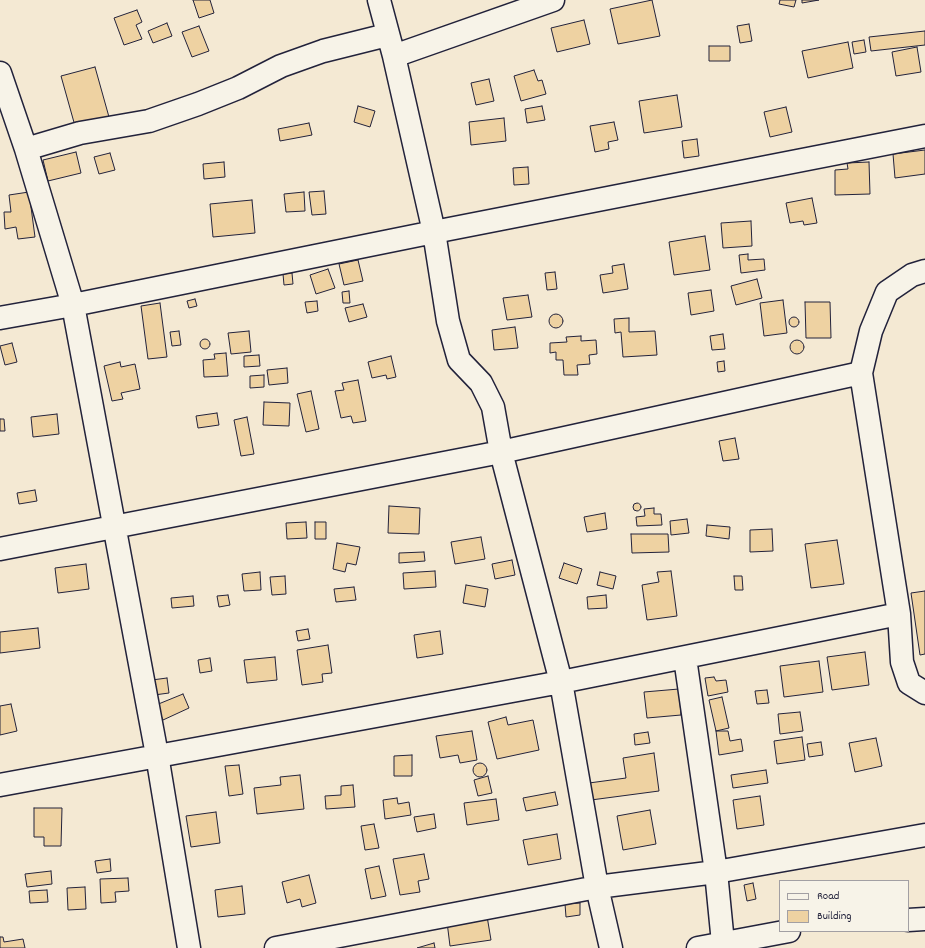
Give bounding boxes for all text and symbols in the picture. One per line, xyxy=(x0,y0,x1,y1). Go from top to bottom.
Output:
legend xyxy=(779,880,909,932)
text: Road xyxy=(817,888,839,905)
text: Building xyxy=(817,908,852,925)

